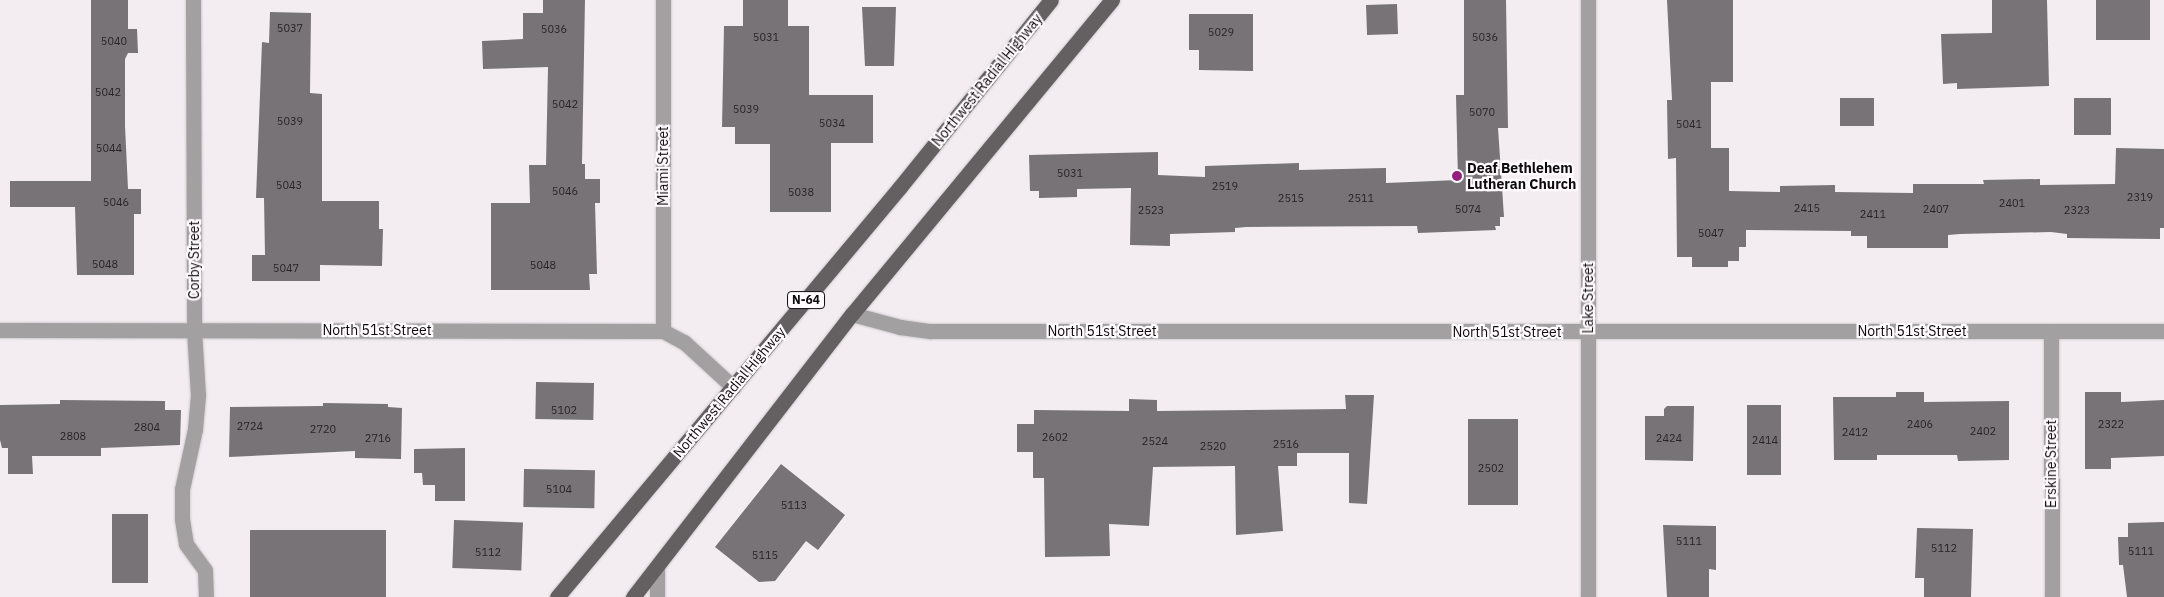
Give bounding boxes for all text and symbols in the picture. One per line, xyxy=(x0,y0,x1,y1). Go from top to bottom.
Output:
street label: Northwest Radial Highway xyxy=(928,11,1046,149)
house number: 5037 xyxy=(277,21,303,35)
house number: 5036 xyxy=(541,22,567,36)
house number: 5029 xyxy=(1208,25,1234,39)
house number: 5031 xyxy=(753,30,779,44)
house number: 5036 xyxy=(1472,30,1498,44)
house number: 5040 xyxy=(101,34,127,48)
house number: 5042 xyxy=(95,85,121,99)
house number: 5042 xyxy=(552,97,578,111)
house number: 5039 xyxy=(733,102,759,116)
house number: 5070 xyxy=(1469,105,1495,119)
house number: 5039 xyxy=(277,114,303,128)
house number: 5034 xyxy=(819,116,845,130)
house number: 5041 xyxy=(1676,117,1702,131)
street label: Miami Street xyxy=(655,126,671,206)
house number: 5044 xyxy=(96,141,122,155)
place label: Deaf Bethlehem Lutheran Church xyxy=(1467,160,1576,192)
house number: 5031 xyxy=(1057,166,1083,180)
marker: Deaf Bethlehem Lutheran Church xyxy=(1451,170,1463,182)
house number: 5043 xyxy=(276,178,302,192)
house number: 2519 xyxy=(1212,179,1238,193)
house number: 5046 xyxy=(552,184,578,198)
house number: 5038 xyxy=(788,185,814,199)
house number: 2319 xyxy=(2127,190,2153,204)
house number: 2515 xyxy=(1278,191,1304,205)
house number: 2511 xyxy=(1348,191,1374,205)
house number: 5046 xyxy=(103,195,129,209)
house number: 2401 xyxy=(1999,196,2025,210)
house number: 2415 xyxy=(1794,201,1820,215)
house number: 5074 xyxy=(1455,202,1481,216)
house number: 2407 xyxy=(1923,202,1949,216)
house number: 2523 xyxy=(1138,203,1164,217)
house number: 2323 xyxy=(2064,203,2090,217)
house number: 2411 xyxy=(1860,207,1886,221)
street label: Corby Street xyxy=(186,221,202,299)
house number: 5047 xyxy=(1698,226,1724,240)
house number: 5048 xyxy=(92,257,118,271)
house number: 5048 xyxy=(530,258,556,272)
house number: 5047 xyxy=(273,261,299,275)
street label: Lake Street xyxy=(1580,262,1596,334)
road number: N-64 xyxy=(786,290,826,310)
street label: North 51st Street xyxy=(322,322,432,338)
street label: Northwest Radial Highway xyxy=(669,323,789,461)
street label: North 51st Street xyxy=(1047,323,1157,339)
street label: North 51st Street xyxy=(1857,323,1967,339)
street label: North 51st Street xyxy=(1452,324,1562,340)
house number: 5102 xyxy=(551,403,577,417)
house number: 2406 xyxy=(1907,417,1933,431)
house number: 2322 xyxy=(2098,417,2124,431)
house number: 2724 xyxy=(237,419,263,433)
house number: 2804 xyxy=(134,420,160,434)
street label: Erskine Street xyxy=(2043,420,2059,508)
house number: 2720 xyxy=(310,422,336,436)
house number: 2402 xyxy=(1970,424,1996,438)
house number: 2412 xyxy=(1842,425,1868,439)
house number: 2808 xyxy=(60,429,86,443)
house number: 2602 xyxy=(1042,430,1068,444)
house number: 2716 xyxy=(365,431,391,445)
house number: 2424 xyxy=(1656,431,1682,445)
house number: 2414 xyxy=(1752,433,1778,447)
house number: 2524 xyxy=(1142,434,1168,448)
house number: 2516 xyxy=(1273,437,1299,451)
house number: 2520 xyxy=(1200,439,1226,453)
house number: 2502 xyxy=(1478,461,1504,475)
house number: 5104 xyxy=(546,482,572,496)
house number: 5113 xyxy=(781,498,807,512)
house number: 5111 xyxy=(1676,534,1702,548)
house number: 5112 xyxy=(1931,541,1957,555)
house number: 5111 xyxy=(2128,544,2154,558)
house number: 5112 xyxy=(475,545,501,559)
house number: 5115 xyxy=(752,548,778,562)

